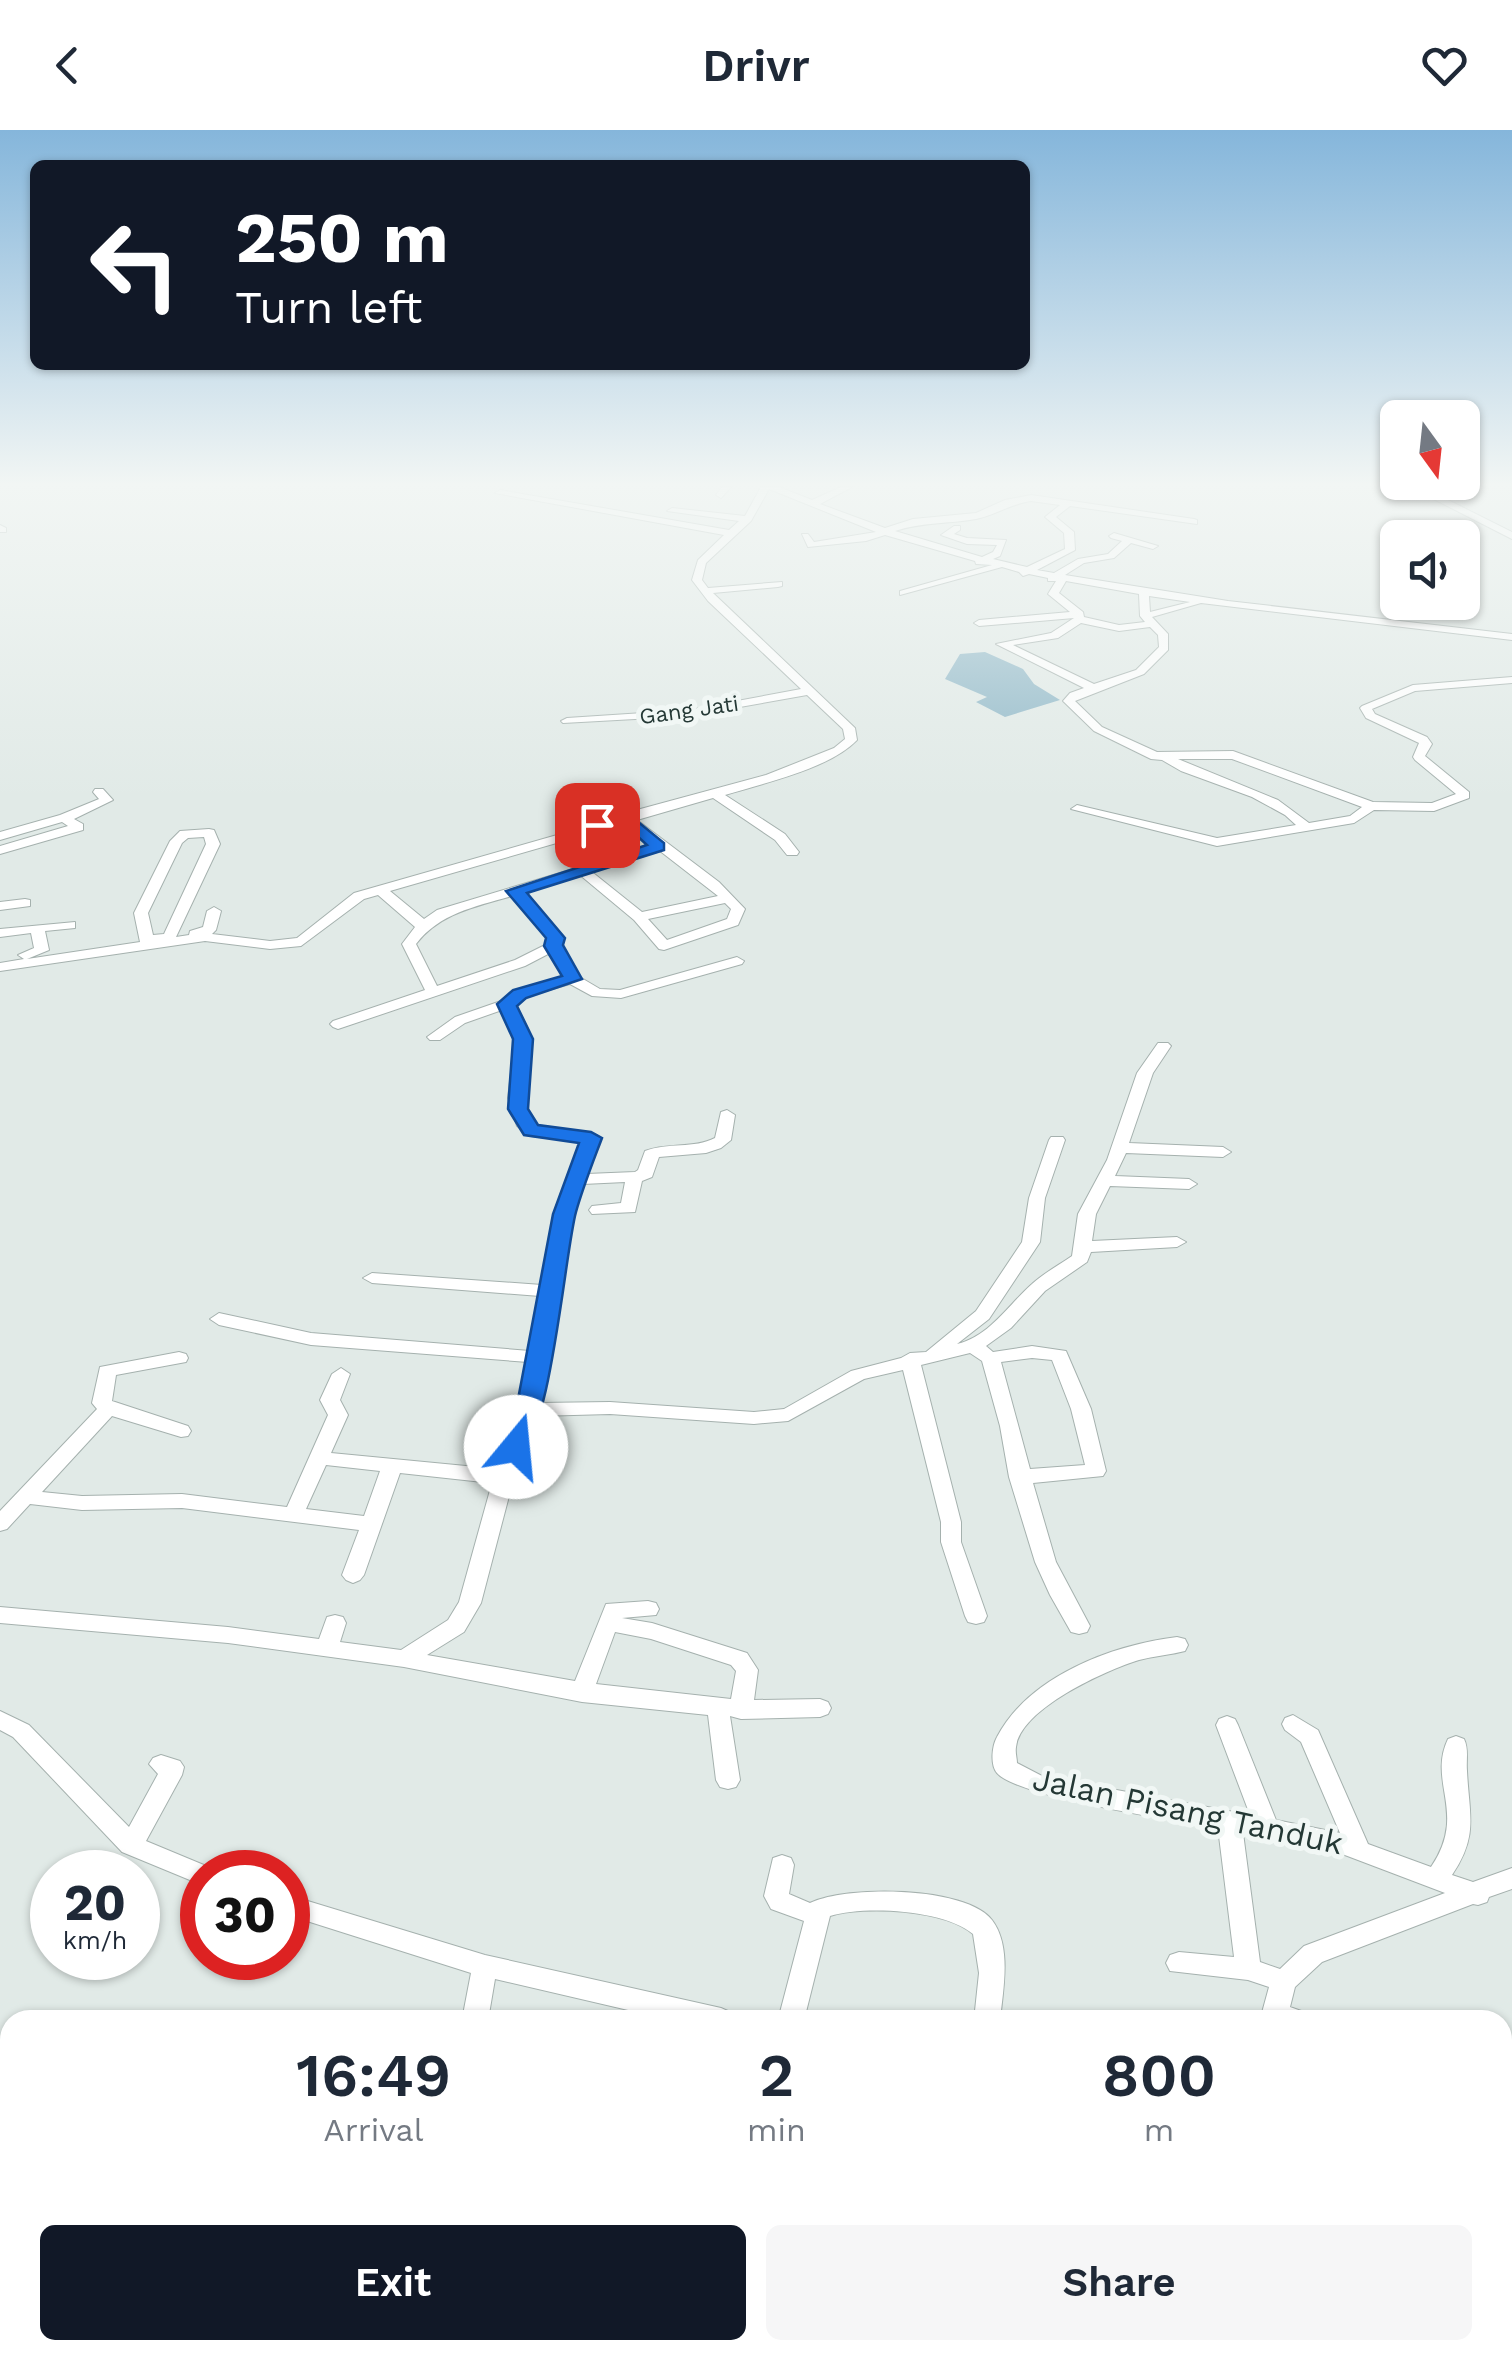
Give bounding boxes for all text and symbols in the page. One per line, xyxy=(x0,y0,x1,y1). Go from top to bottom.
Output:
icon: back xyxy=(40,38,95,93)
icon: heart xyxy=(1417,38,1472,93)
text: Drivr xyxy=(702,39,810,92)
text: 250 m xyxy=(235,197,449,279)
icon: left xyxy=(70,200,200,330)
text: Turn left xyxy=(235,281,422,334)
north arrow xyxy=(1380,400,1480,500)
map controls xyxy=(1380,400,1480,620)
button: sound xyxy=(1380,520,1480,620)
street label: Gang Jati xyxy=(638,691,740,729)
pin xyxy=(555,783,640,868)
icon: arrive xyxy=(570,798,625,853)
position arrow xyxy=(464,1395,568,1499)
street label: Jalan Pisang Tanduk xyxy=(1029,1760,1347,1862)
speed limit sign: 30 xyxy=(180,1850,310,1980)
text: 20 xyxy=(64,1873,126,1932)
text: km/h xyxy=(63,1926,127,1955)
text: 16:49 xyxy=(296,2040,451,2111)
text: 2 xyxy=(759,2040,794,2111)
text: 800 xyxy=(1102,2040,1216,2111)
text: Arrival xyxy=(324,2111,423,2149)
text: min xyxy=(747,2111,806,2149)
text: m xyxy=(1144,2111,1174,2149)
button: Exit xyxy=(40,2225,746,2340)
button: Share xyxy=(766,2225,1472,2340)

